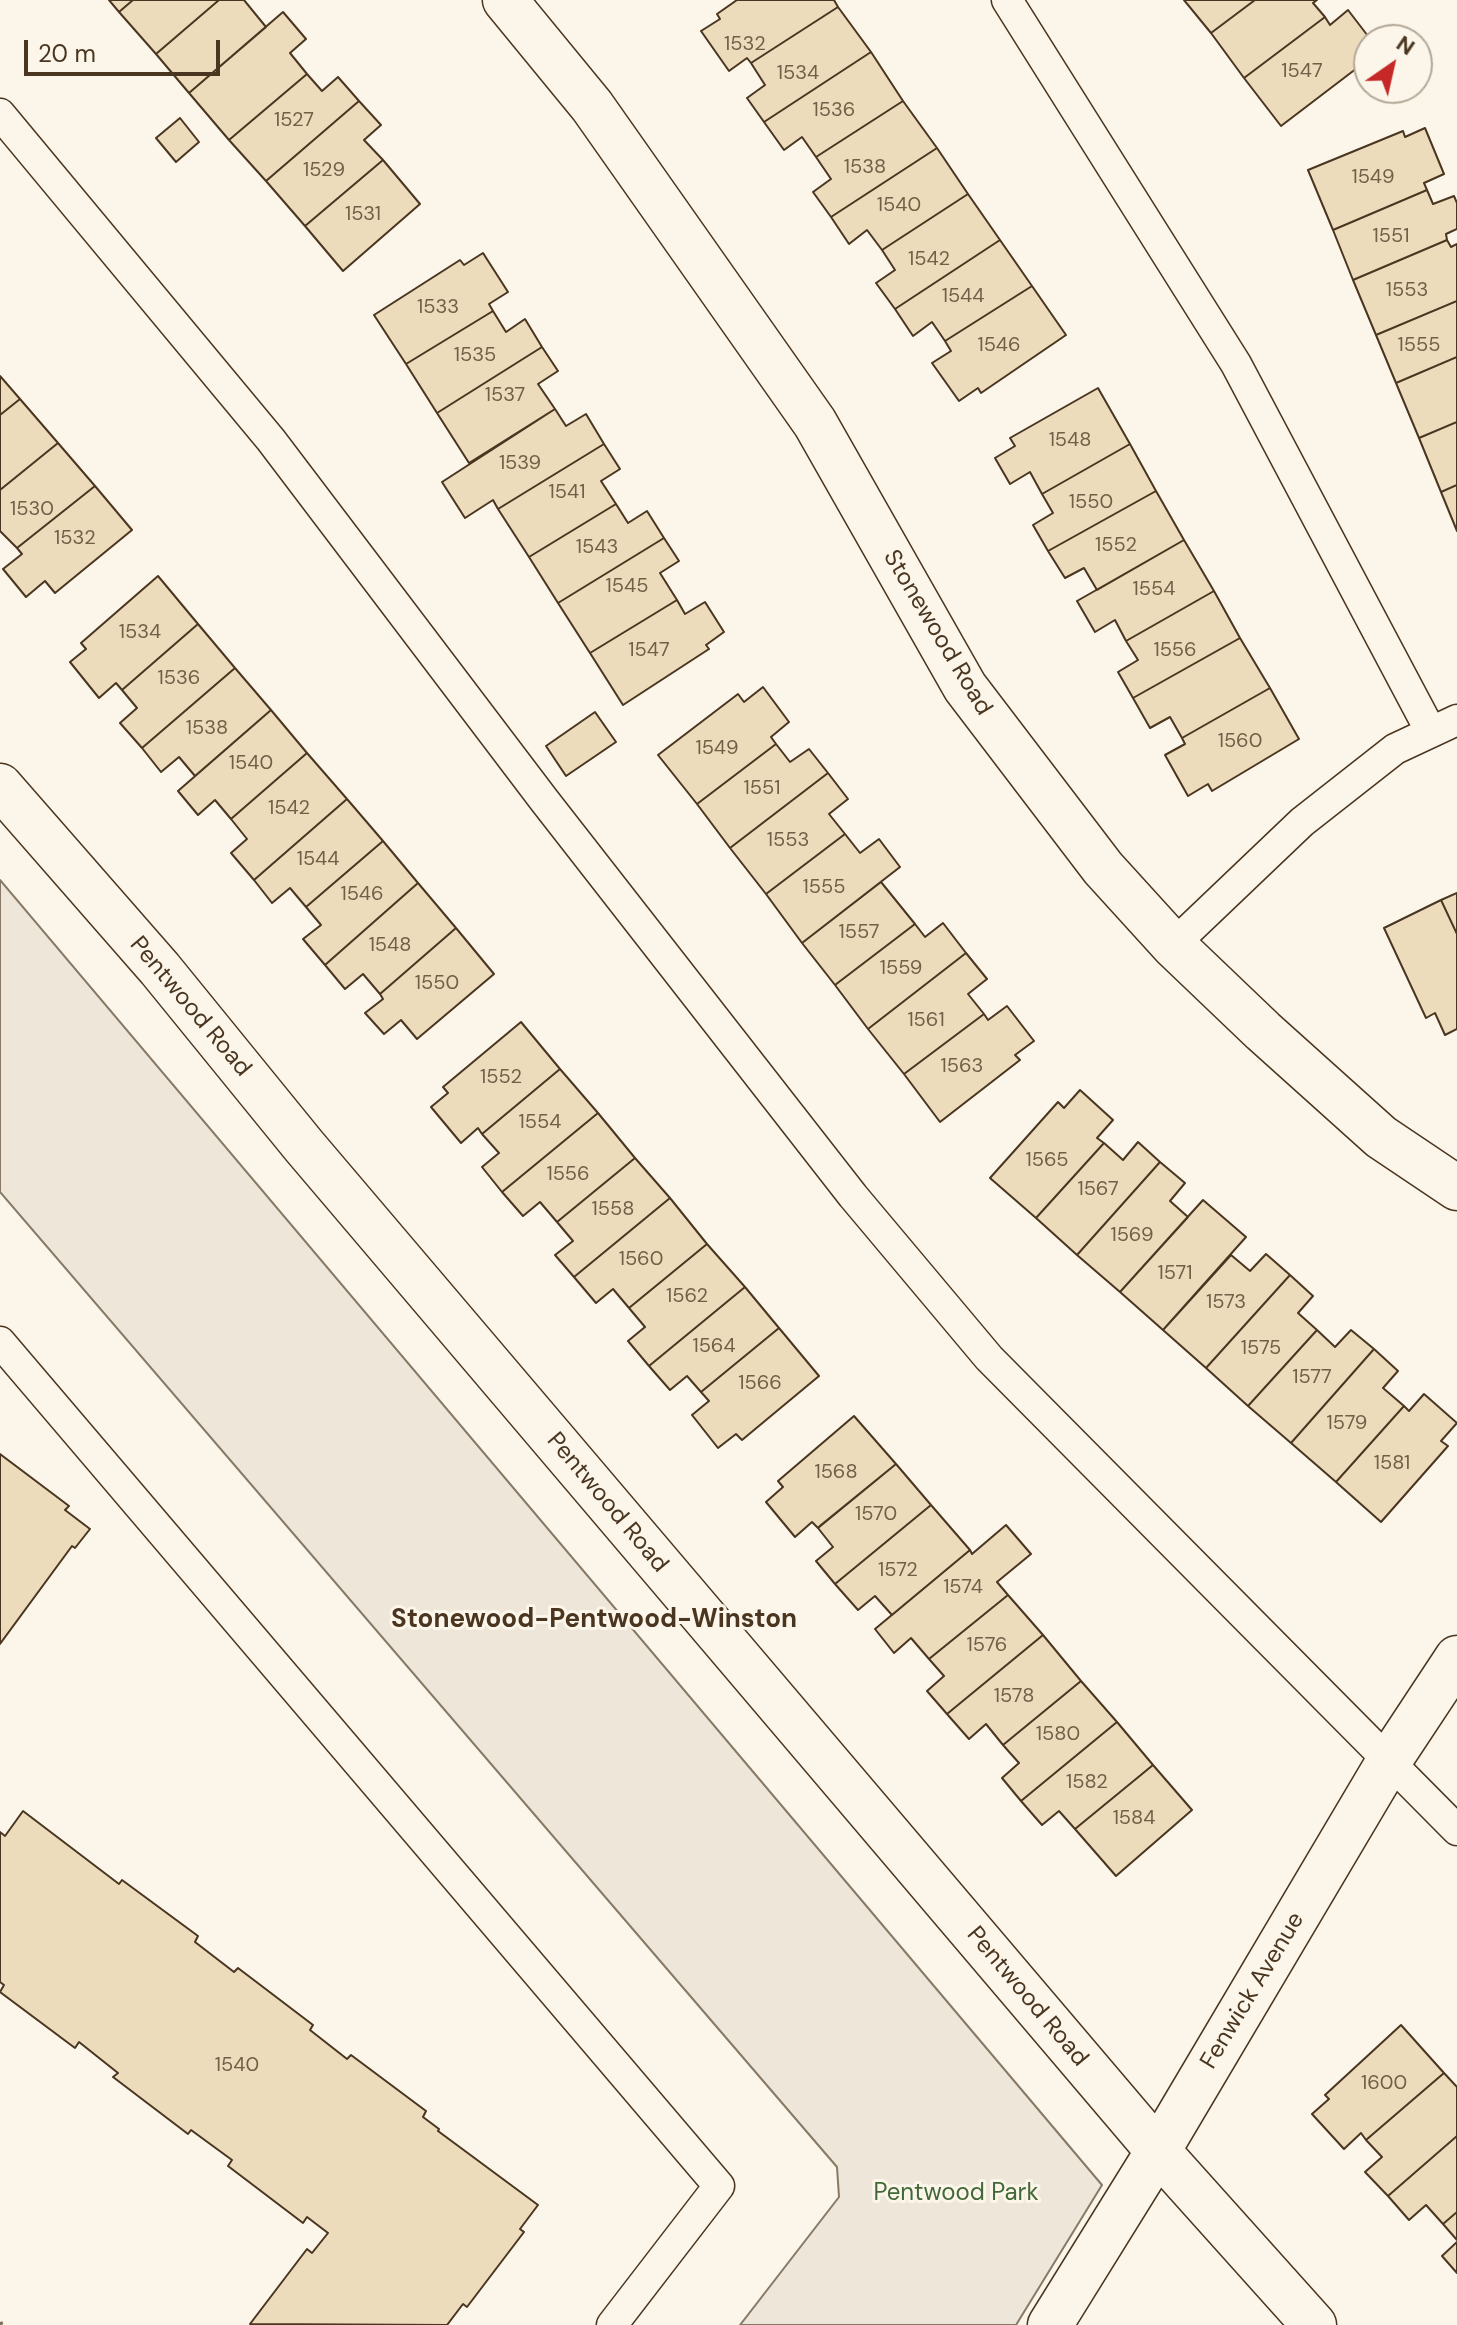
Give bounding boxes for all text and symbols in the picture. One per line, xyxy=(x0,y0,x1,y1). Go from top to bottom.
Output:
scale bar xyxy=(28,24,224,74)
north arrow xyxy=(1353,24,1433,104)
text: N xyxy=(1391,29,1420,62)
house number: 1532 xyxy=(724,33,766,57)
text: 20 m xyxy=(38,38,96,69)
house number: 1547 xyxy=(1281,60,1323,84)
house number: 1534 xyxy=(777,62,819,86)
house number: 1536 xyxy=(813,99,855,123)
house number: 1527 xyxy=(274,109,314,133)
house number: 1538 xyxy=(844,156,886,180)
house number: 1529 xyxy=(303,159,345,183)
house number: 1549 xyxy=(1351,166,1395,190)
house number: 1540 xyxy=(877,194,921,218)
house number: 1531 xyxy=(345,203,381,227)
house number: 1551 xyxy=(1373,225,1409,249)
house number: 1542 xyxy=(908,248,950,272)
house number: 1553 xyxy=(1386,279,1428,303)
house number: 1544 xyxy=(942,285,984,309)
house number: 1533 xyxy=(417,296,459,320)
house number: 1546 xyxy=(977,334,1021,358)
house number: 1555 xyxy=(1398,334,1440,358)
house number: 1535 xyxy=(454,344,496,368)
house number: 1537 xyxy=(485,384,525,408)
house number: 1548 xyxy=(1049,429,1091,453)
house number: 1539 xyxy=(499,452,541,476)
house number: 1541 xyxy=(549,481,585,505)
house number: 1550 xyxy=(1069,491,1113,515)
house number: 1530 xyxy=(10,498,54,522)
house number: 1532 xyxy=(54,527,96,551)
house number: 1552 xyxy=(1095,534,1137,558)
house number: 1543 xyxy=(576,536,618,560)
street label: Stonewood Road xyxy=(876,545,998,721)
house number: 1545 xyxy=(606,575,648,599)
house number: 1554 xyxy=(1133,578,1175,602)
house number: 1534 xyxy=(119,621,161,645)
house number: 1547 xyxy=(628,639,670,663)
house number: 1556 xyxy=(1153,639,1197,663)
house number: 1536 xyxy=(158,667,200,691)
house number: 1538 xyxy=(186,717,228,741)
house number: 1560 xyxy=(1218,730,1262,754)
house number: 1549 xyxy=(695,737,739,761)
house number: 1540 xyxy=(229,752,273,776)
house number: 1551 xyxy=(744,777,780,801)
house number: 1542 xyxy=(268,797,310,821)
house number: 1553 xyxy=(767,829,809,853)
house number: 1544 xyxy=(297,848,339,872)
house number: 1555 xyxy=(803,876,845,900)
house number: 1546 xyxy=(340,883,384,907)
house number: 1557 xyxy=(839,921,879,945)
street label: Pentwood Road xyxy=(123,931,257,1083)
house number: 1548 xyxy=(369,934,411,958)
house number: 1559 xyxy=(880,957,922,981)
house number: 1550 xyxy=(415,972,459,996)
house number: 1561 xyxy=(907,1009,945,1033)
house number: 1563 xyxy=(941,1055,983,1079)
house number: 1552 xyxy=(480,1066,522,1090)
house number: 1554 xyxy=(519,1111,561,1135)
house number: 1565 xyxy=(1026,1149,1068,1173)
house number: 1556 xyxy=(546,1163,590,1187)
house number: 1567 xyxy=(1077,1178,1119,1202)
house number: 1558 xyxy=(592,1198,634,1222)
house number: 1569 xyxy=(1110,1224,1154,1248)
house number: 1560 xyxy=(619,1248,663,1272)
house number: 1571 xyxy=(1157,1262,1193,1286)
house number: 1562 xyxy=(666,1285,708,1309)
house number: 1573 xyxy=(1206,1291,1246,1315)
house number: 1564 xyxy=(692,1335,736,1359)
house number: 1575 xyxy=(1241,1337,1281,1361)
house number: 1577 xyxy=(1292,1366,1332,1390)
house number: 1566 xyxy=(738,1372,782,1396)
house number: 1579 xyxy=(1327,1412,1367,1436)
street label: Pentwood Road xyxy=(540,1427,674,1579)
house number: 1581 xyxy=(1374,1452,1410,1476)
house number: 1568 xyxy=(814,1461,858,1485)
house number: 1570 xyxy=(855,1503,897,1527)
house number: 1572 xyxy=(878,1559,918,1583)
house number: 1574 xyxy=(943,1576,983,1600)
district label: Stonewood-Pentwood-Winston xyxy=(391,1604,797,1636)
house number: 1576 xyxy=(967,1634,1007,1658)
house number: 1578 xyxy=(994,1685,1034,1709)
house number: 1580 xyxy=(1036,1723,1080,1747)
house number: 1582 xyxy=(1066,1771,1108,1795)
house number: 1584 xyxy=(1113,1807,1155,1831)
street label: Fenwick Avenue xyxy=(1195,1907,1311,2075)
street label: Pentwood Road xyxy=(960,1921,1094,2073)
house number: 1540 xyxy=(215,2054,259,2078)
house number: 1600 xyxy=(1361,2072,1407,2096)
park label: Pentwood Park xyxy=(873,2180,1039,2208)

